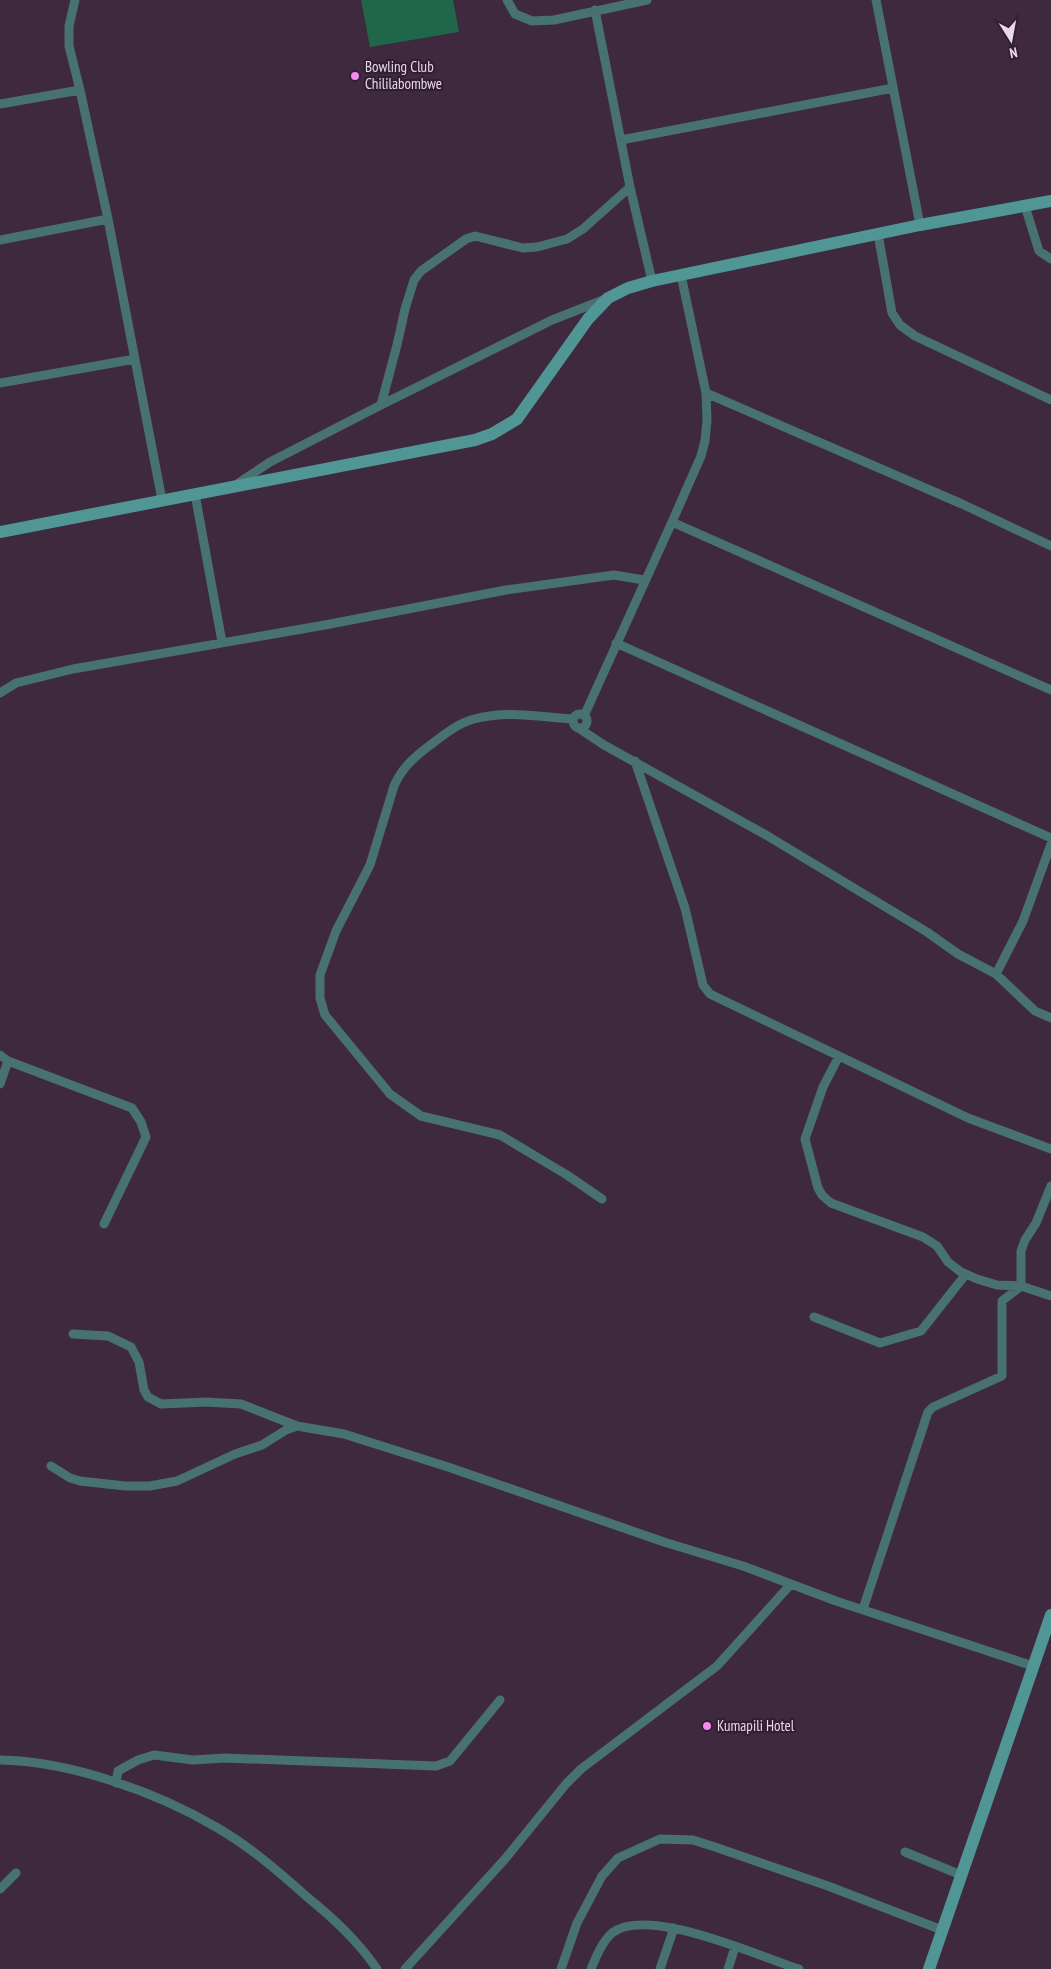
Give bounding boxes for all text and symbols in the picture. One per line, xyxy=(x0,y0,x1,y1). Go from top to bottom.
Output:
north arrow xyxy=(986,15,1036,65)
text: N xyxy=(1008,43,1019,62)
place label: Bowling Club Chililabombwe xyxy=(365,57,442,93)
marker: Bowling Club Chililabombwe xyxy=(349,70,361,82)
place label: Kumapili Hotel xyxy=(717,1716,795,1735)
marker: Kumapili Hotel xyxy=(701,1720,713,1732)

